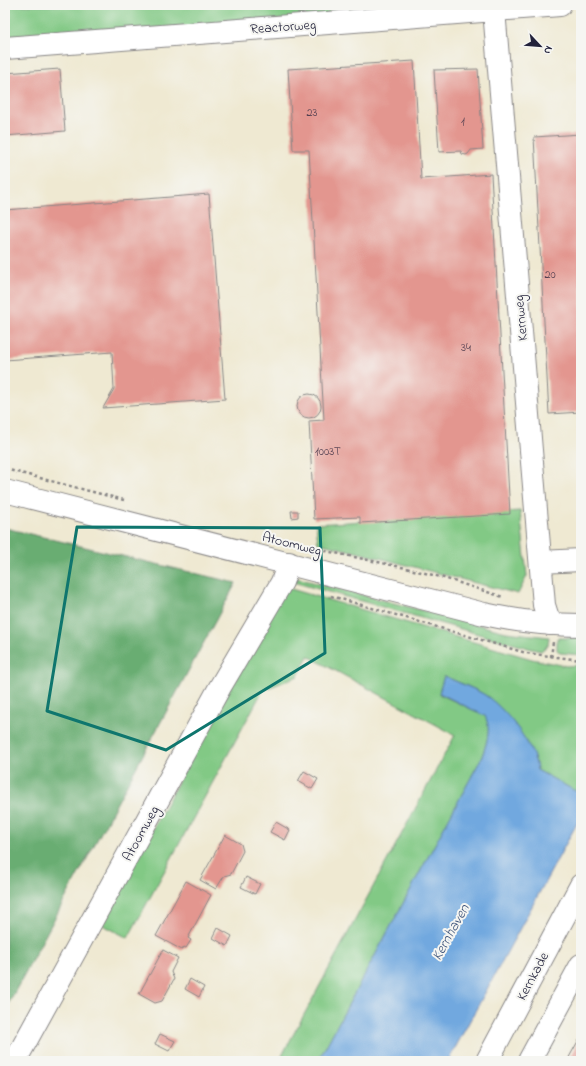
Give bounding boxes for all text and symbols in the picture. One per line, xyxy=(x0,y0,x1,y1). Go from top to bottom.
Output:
street label: Reactorweg xyxy=(250,15,317,41)
north arrow xyxy=(520,26,560,66)
text: N xyxy=(539,43,557,57)
house number: 23 xyxy=(307,104,318,122)
house number: 1 xyxy=(461,113,465,131)
house number: 20 xyxy=(544,266,556,284)
street label: Kernweg xyxy=(509,294,535,342)
house number: 34 xyxy=(461,339,471,357)
house number: 1003T xyxy=(315,443,341,461)
street label: Atoomweg xyxy=(259,527,324,563)
street label: Atoomweg xyxy=(117,802,166,866)
water label: Kernhaven xyxy=(426,900,476,965)
street label: Kernkade xyxy=(512,948,555,1005)

